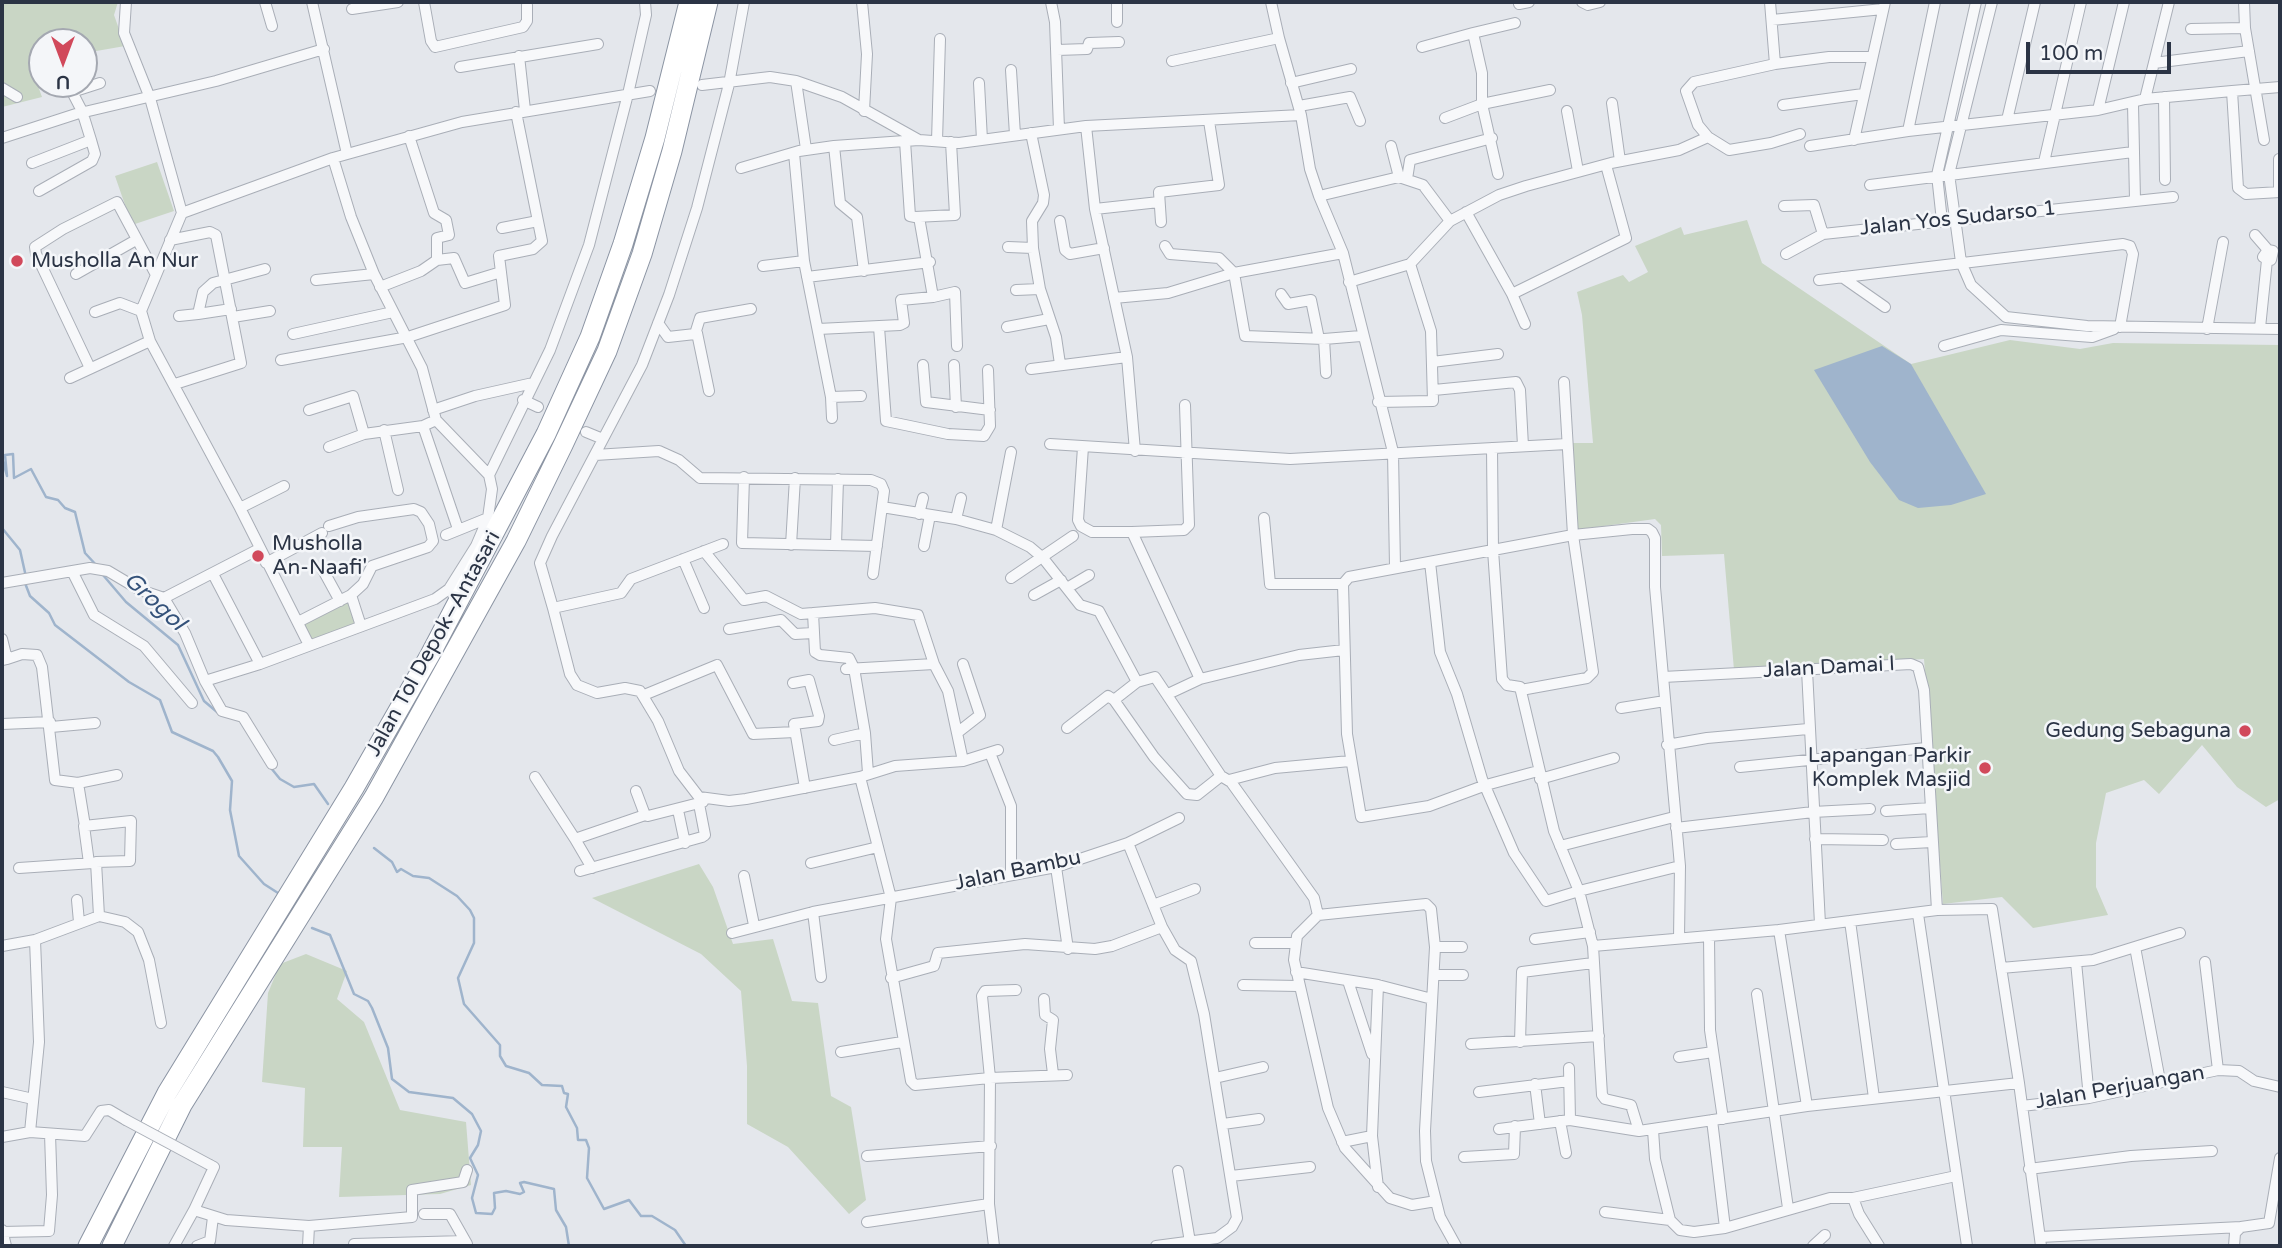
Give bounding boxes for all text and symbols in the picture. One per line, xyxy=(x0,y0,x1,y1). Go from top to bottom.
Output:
north arrow xyxy=(28,28,98,98)
scale bar xyxy=(2030,28,2175,72)
text: 100 m xyxy=(2039,41,2103,66)
text: U xyxy=(56,71,70,93)
street label: Jalan Yos Sudarso 1 xyxy=(1859,196,2057,242)
place label: Musholla An Nur xyxy=(31,248,198,274)
marker: Musholla An Nur xyxy=(9,253,25,269)
street label: Jalan Tol Depok–Antasari xyxy=(362,527,506,761)
place label: Musholla An-Naafi' xyxy=(272,531,367,581)
marker: Musholla An-Naafi' xyxy=(250,548,266,564)
water label: Grogol xyxy=(117,567,191,637)
street label: Jalan Damai I xyxy=(1762,652,1896,684)
place label: Gedung Sebaguna xyxy=(2045,718,2231,744)
marker: Gedung Sebaguna xyxy=(2237,723,2253,739)
place label: Lapangan Parkir Komplek Masjid xyxy=(1808,743,1971,793)
marker: Lapangan Parkir Komplek Masjid xyxy=(1977,760,1993,776)
street label: Jalan Bambu xyxy=(953,845,1083,897)
street label: Jalan Perjuangan xyxy=(2034,1061,2206,1115)

